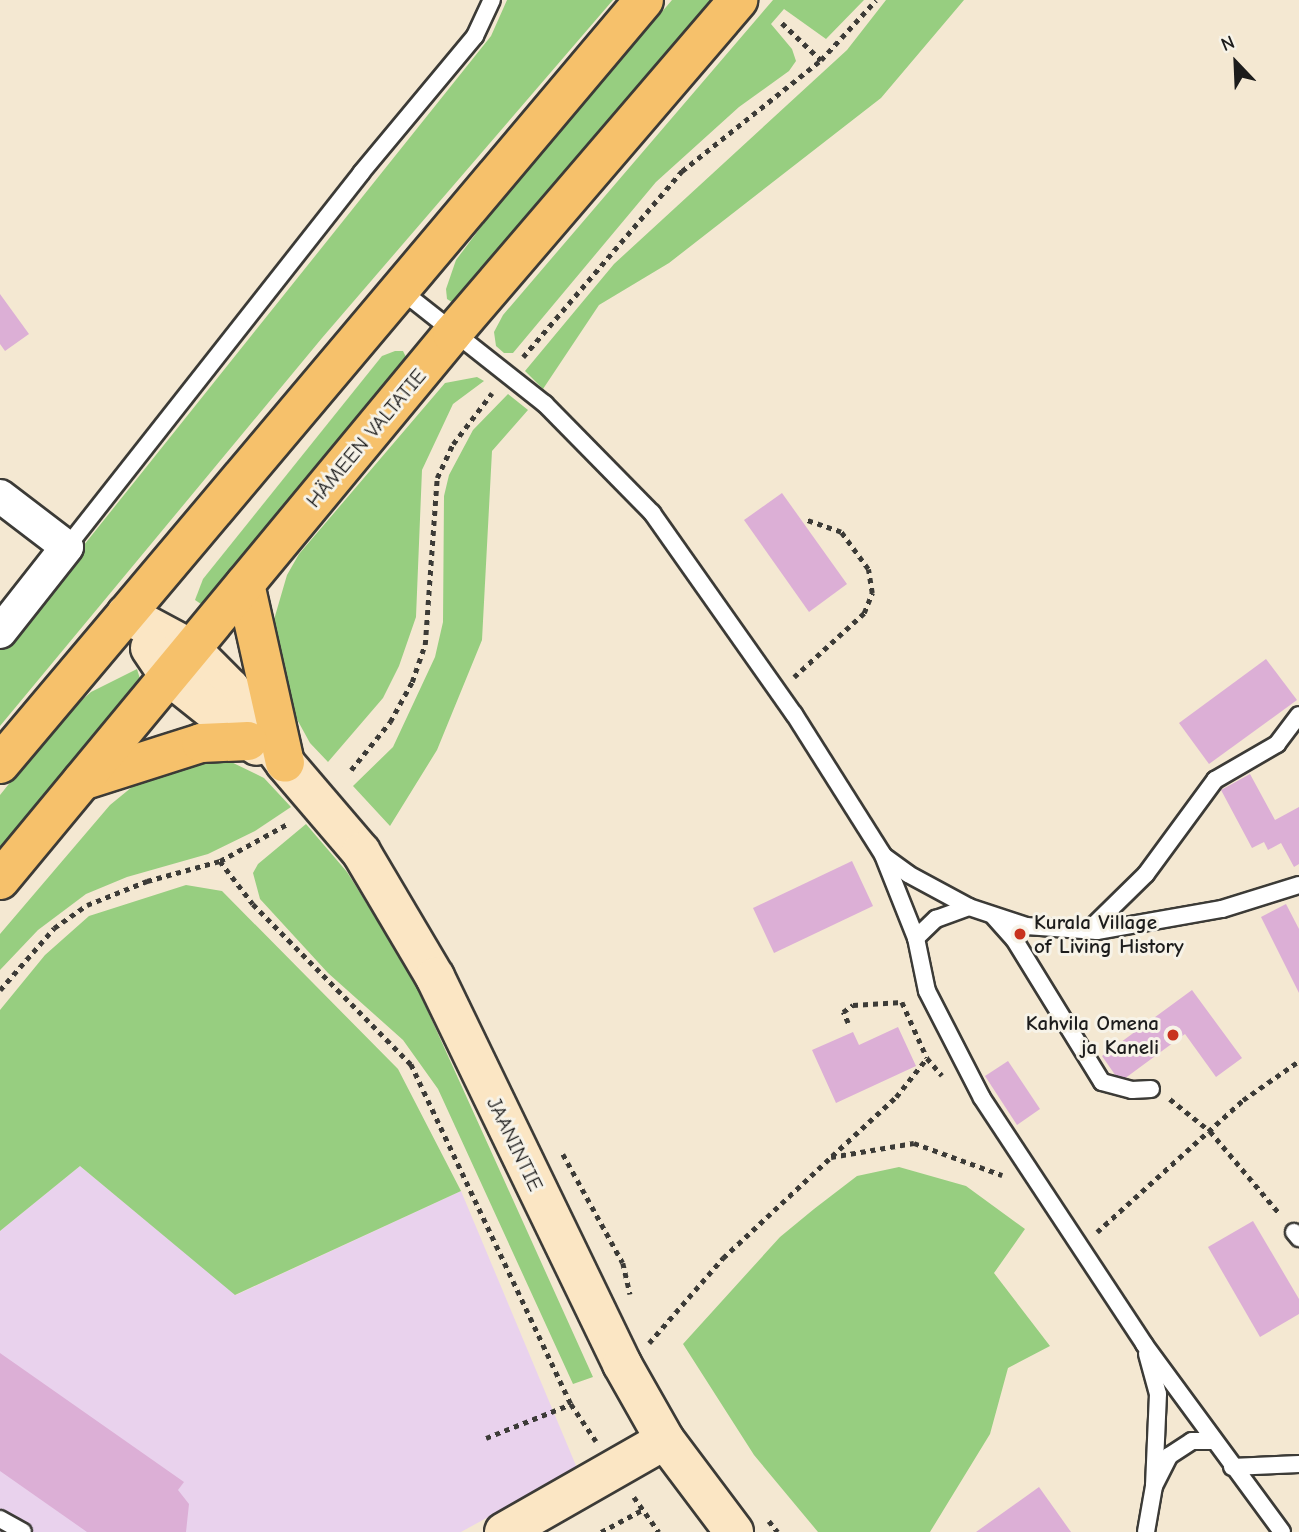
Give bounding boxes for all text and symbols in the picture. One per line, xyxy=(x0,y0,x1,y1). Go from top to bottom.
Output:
north arrow xyxy=(1201,28,1271,98)
text: N xyxy=(1218,31,1238,56)
street label: HÄMEEN VALTATIE xyxy=(301,363,431,513)
place label: Kurala Village of Living History xyxy=(1034,909,1184,959)
marker: Kurala Village of Living History xyxy=(1012,926,1028,942)
place label: Kahvila Omena ja Kaneli xyxy=(1026,1010,1159,1060)
marker: Kahvila Omena ja Kaneli xyxy=(1165,1027,1181,1043)
street label: JAANINTIE xyxy=(481,1093,549,1195)

